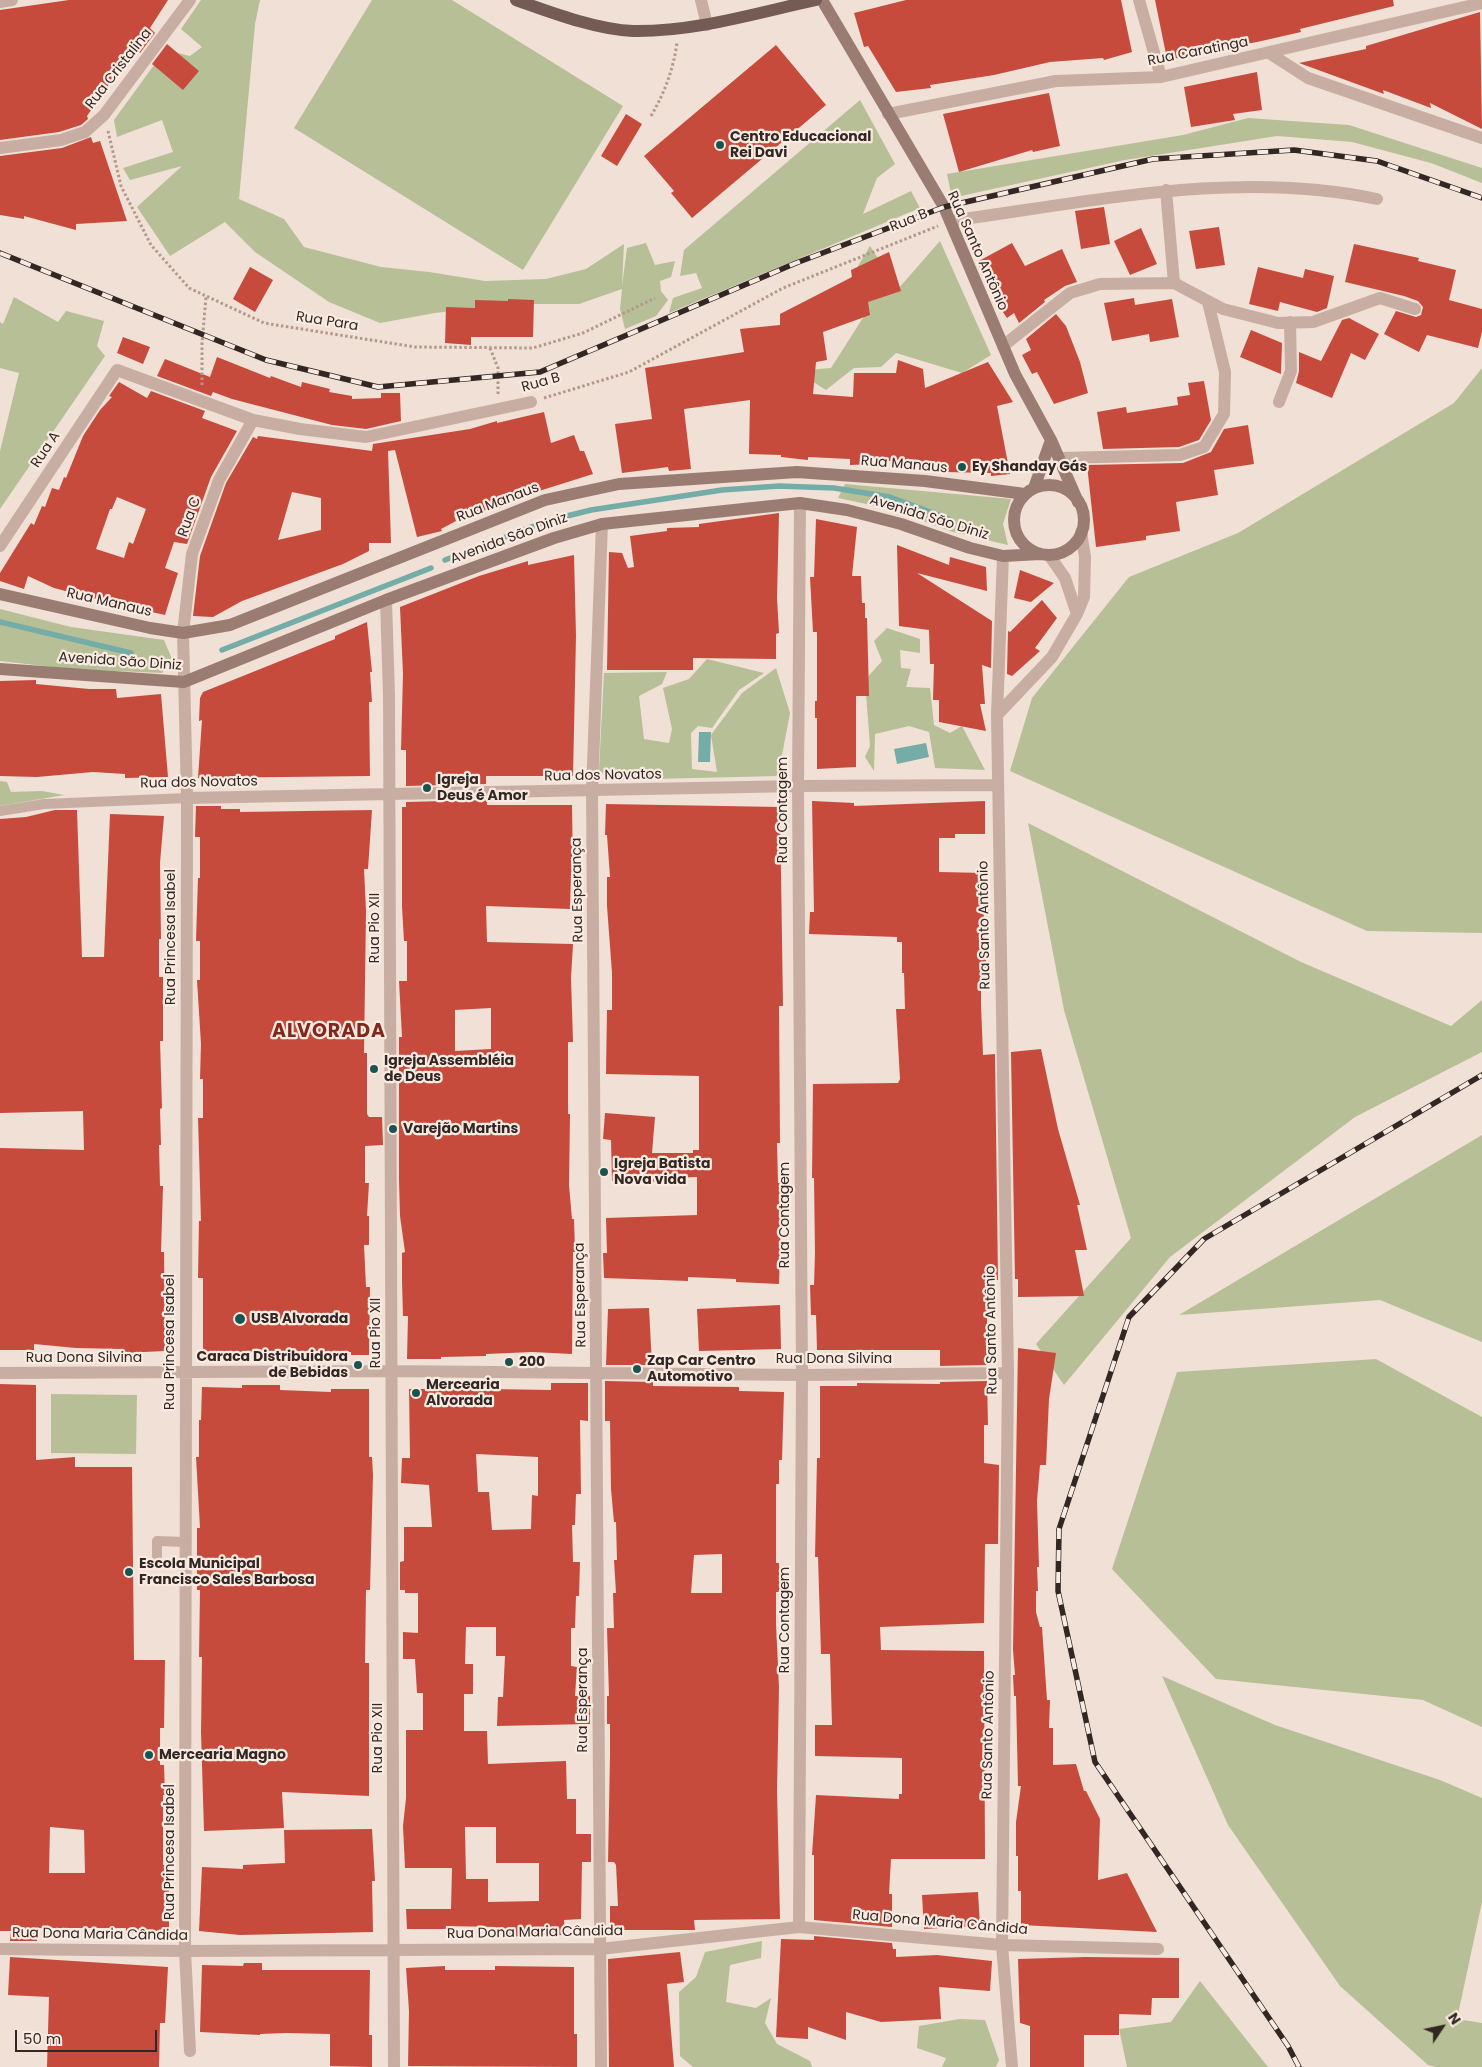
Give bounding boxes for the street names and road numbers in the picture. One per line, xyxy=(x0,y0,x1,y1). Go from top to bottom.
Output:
street label: Rua Cristalina xyxy=(82,25,156,113)
street label: Rua Caratinga xyxy=(1146,34,1250,70)
street label: Rua Santo Antônio xyxy=(943,189,1011,313)
street label: Rua B xyxy=(888,206,930,236)
street label: Rua Para xyxy=(295,309,359,335)
street label: Rua B xyxy=(520,370,562,396)
street label: Rua A xyxy=(28,429,64,471)
street label: Rua Manaus xyxy=(860,453,948,477)
street label: Rua Manaus xyxy=(454,480,542,526)
street label: Avenida São Diniz xyxy=(867,492,991,544)
street label: Rua C xyxy=(175,495,205,539)
street label: Avenida São Diniz xyxy=(448,510,570,568)
street label: Rua Manaus xyxy=(65,585,153,621)
street label: Avenida São Diniz xyxy=(58,649,182,675)
street label: Rua Contagem xyxy=(775,757,791,863)
street label: Rua dos Novatos xyxy=(544,767,662,785)
street label: Rua dos Novatos xyxy=(140,774,258,792)
street label: Rua Esperança xyxy=(569,837,587,943)
street label: Rua Santo Antônio xyxy=(975,860,995,990)
street label: Rua Princesa Isabel xyxy=(163,869,179,1005)
street label: Rua Pio XII xyxy=(367,893,383,963)
street label: Rua Contagem xyxy=(777,1162,793,1268)
street label: Rua Esperança xyxy=(572,1242,590,1348)
street label: Rua Santo Antônio xyxy=(982,1265,1002,1395)
street label: Rua Princesa Isabel xyxy=(162,1274,178,1410)
street label: Rua Pio XII xyxy=(368,1298,384,1368)
street label: Rua Dona Silvina xyxy=(26,1350,142,1366)
street label: Rua Dona Silvina xyxy=(776,1351,892,1367)
street label: Rua Contagem xyxy=(777,1567,793,1673)
street label: Rua Esperança xyxy=(575,1648,591,1752)
street label: Rua Santo Antônio xyxy=(979,1670,999,1800)
street label: Rua Pio XII xyxy=(370,1703,386,1773)
street label: Rua Princesa Isabel xyxy=(162,1784,178,1920)
street label: Rua Dona Maria Cândida xyxy=(852,1907,1028,1939)
street label: Rua Dona Maria Cândida xyxy=(447,1923,623,1943)
street label: Rua Dona Maria Cândida xyxy=(12,1925,188,1945)

